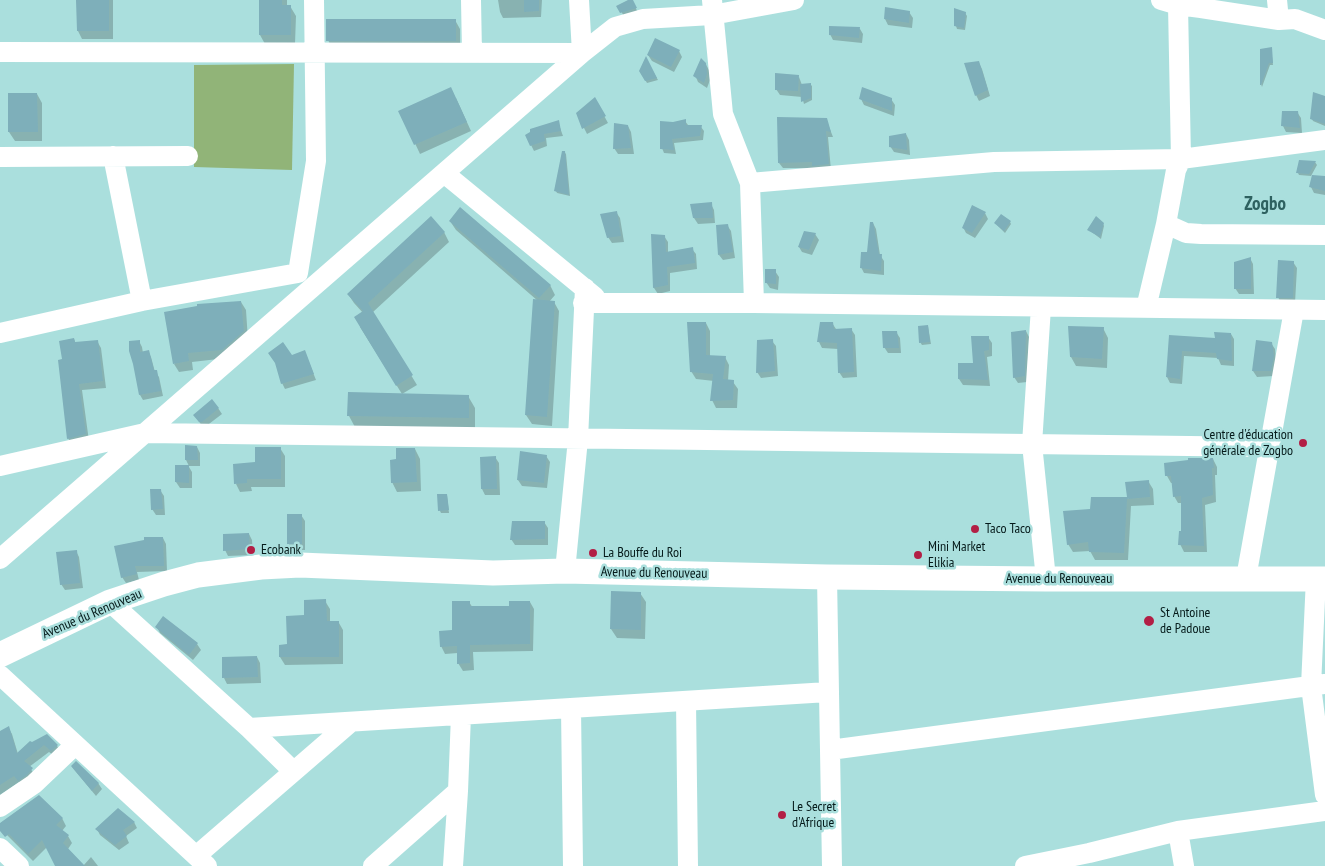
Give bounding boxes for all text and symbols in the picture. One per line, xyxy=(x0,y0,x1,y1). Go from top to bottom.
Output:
district label: Zogbo xyxy=(1244,194,1286,216)
place label: Centre d'éducation générale de Zogbo xyxy=(1203,427,1293,460)
marker: Centre d'éducation générale de Zogbo xyxy=(1297,437,1309,449)
place label: Taco Taco xyxy=(985,521,1031,537)
marker: Taco Taco xyxy=(969,523,981,535)
place label: Mini Market Elikia xyxy=(928,539,985,572)
place label: Ecobank xyxy=(261,542,301,558)
marker: Ecobank xyxy=(245,544,257,556)
place label: La Bouffe du Roi xyxy=(603,545,682,561)
marker: La Bouffe du Roi xyxy=(587,547,599,559)
marker: Mini Market Elikia xyxy=(912,549,924,561)
street label: Avenue du Renouveau xyxy=(601,564,707,582)
street label: Avenue du Renouveau xyxy=(1006,571,1112,587)
street label: Avenue du Renouveau xyxy=(40,585,144,643)
place label: St Antoine de Padoue xyxy=(1160,605,1210,638)
marker: St Antoine de Padoue xyxy=(1142,614,1156,628)
place label: Le Secret d'Afrique xyxy=(792,799,836,832)
marker: Le Secret d'Afrique xyxy=(776,809,788,821)

